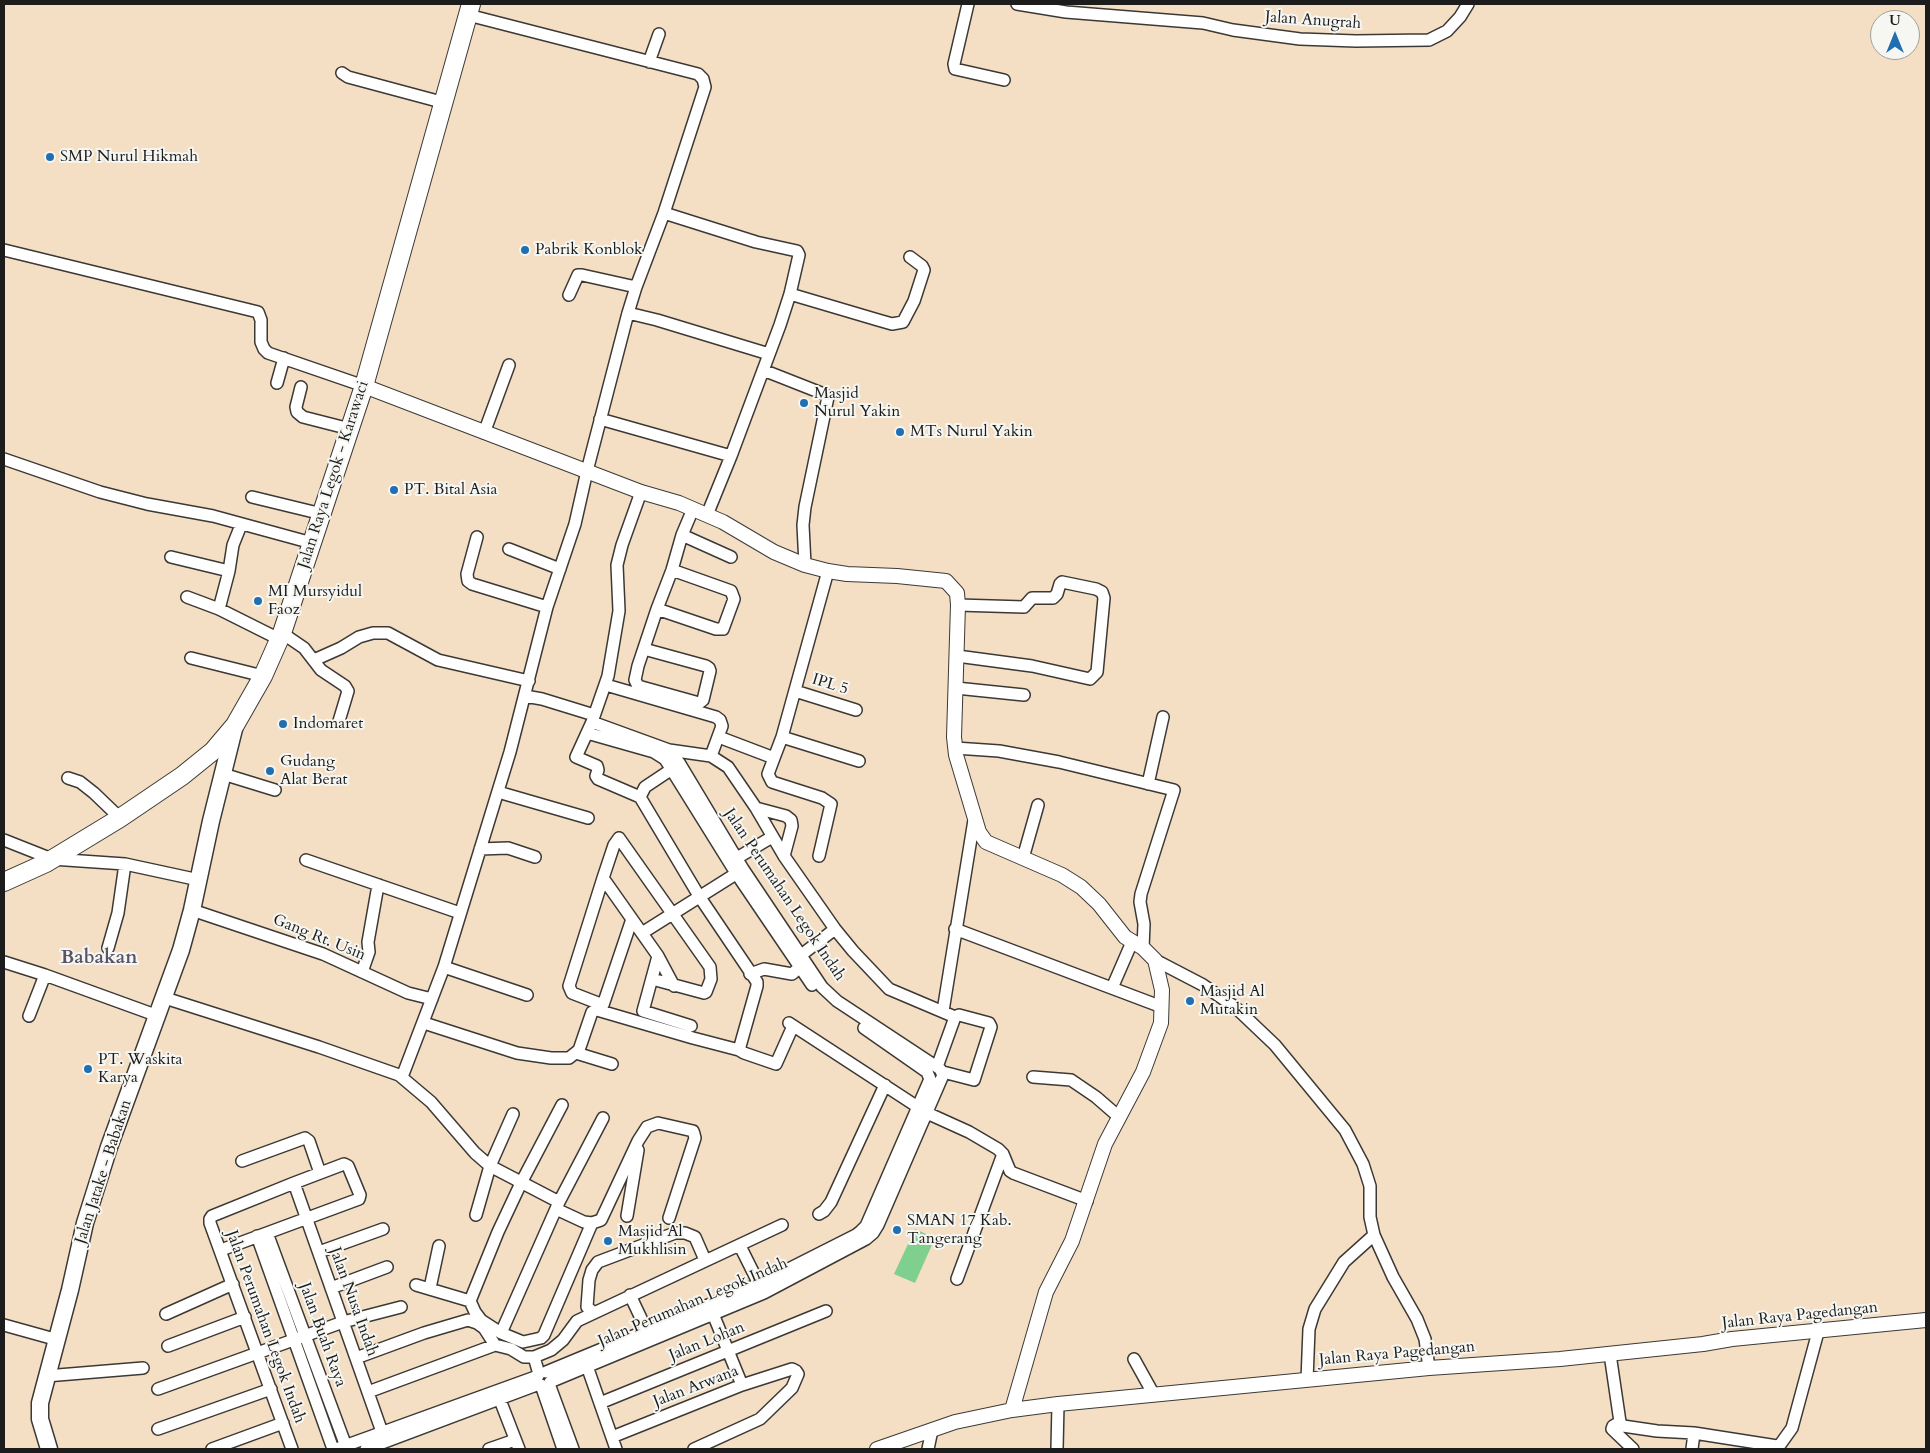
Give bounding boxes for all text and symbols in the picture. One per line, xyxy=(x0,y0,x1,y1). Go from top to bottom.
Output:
street label: Jalan Anugrah xyxy=(1264,8,1362,34)
north arrow xyxy=(1870,10,1920,60)
text: U xyxy=(1889,11,1901,30)
place label: SMP Nurul Hikmah xyxy=(60,147,198,167)
marker: SMP Nurul Hikmah xyxy=(44,151,56,163)
place label: Pabrik Konblok xyxy=(535,240,643,260)
marker: Pabrik Konblok xyxy=(519,244,531,256)
street label: Jalan Raya Legok - Karawaci xyxy=(295,379,373,571)
place label: Masjid Nurul Yakin xyxy=(814,384,900,422)
marker: Masjid Nurul Yakin xyxy=(798,397,810,409)
place label: MTs Nurul Yakin xyxy=(910,422,1033,442)
marker: MTs Nurul Yakin xyxy=(894,426,906,438)
place label: PT. Bital Asia xyxy=(404,480,497,500)
marker: PT. Bital Asia xyxy=(388,484,400,496)
place label: MI Mursyidul Faoz xyxy=(268,582,362,620)
marker: MI Mursyidul Faoz xyxy=(252,595,264,607)
street label: IPL 5 xyxy=(809,670,851,700)
place label: Indomaret xyxy=(293,714,363,734)
marker: Indomaret xyxy=(277,718,289,730)
place label: Gudang Alat Berat xyxy=(280,752,348,790)
marker: Gudang Alat Berat xyxy=(264,765,276,777)
street label: Jalan Perumahan Legok Indah xyxy=(719,805,849,985)
street label: Gang Rt. Usin xyxy=(270,911,368,965)
district label: Babakan xyxy=(60,948,138,970)
place label: Masjid Al Mutakin xyxy=(1200,982,1265,1020)
marker: Masjid Al Mutakin xyxy=(1184,995,1196,1007)
place label: PT. Waskita Karya xyxy=(98,1050,183,1088)
marker: PT. Waskita Karya xyxy=(82,1063,94,1075)
street label: Jalan Jatake - Babakan xyxy=(72,1098,136,1246)
place label: SMAN 17 Kab. Tangerang xyxy=(907,1211,1012,1249)
place label: Masjid Al Mukhlisin xyxy=(618,1222,687,1260)
marker: SMAN 17 Kab. Tangerang xyxy=(891,1224,903,1236)
street label: Jalan Perumahan Legok Indah xyxy=(221,1228,309,1426)
marker: Masjid Al Mukhlisin xyxy=(602,1235,614,1247)
street label: Jalan Nusa Indah xyxy=(324,1245,382,1359)
street label: Jalan Perumahan Legok Indah xyxy=(595,1254,791,1352)
street label: Jalan Buah Raya xyxy=(294,1280,350,1390)
street label: Jalan Raya Pagedangan xyxy=(1721,1298,1879,1334)
street label: Jalan Lohan xyxy=(666,1318,748,1366)
street label: Jalan Raya Pagedangan xyxy=(1318,1338,1476,1370)
street label: Jalan Arwana xyxy=(651,1362,741,1412)

